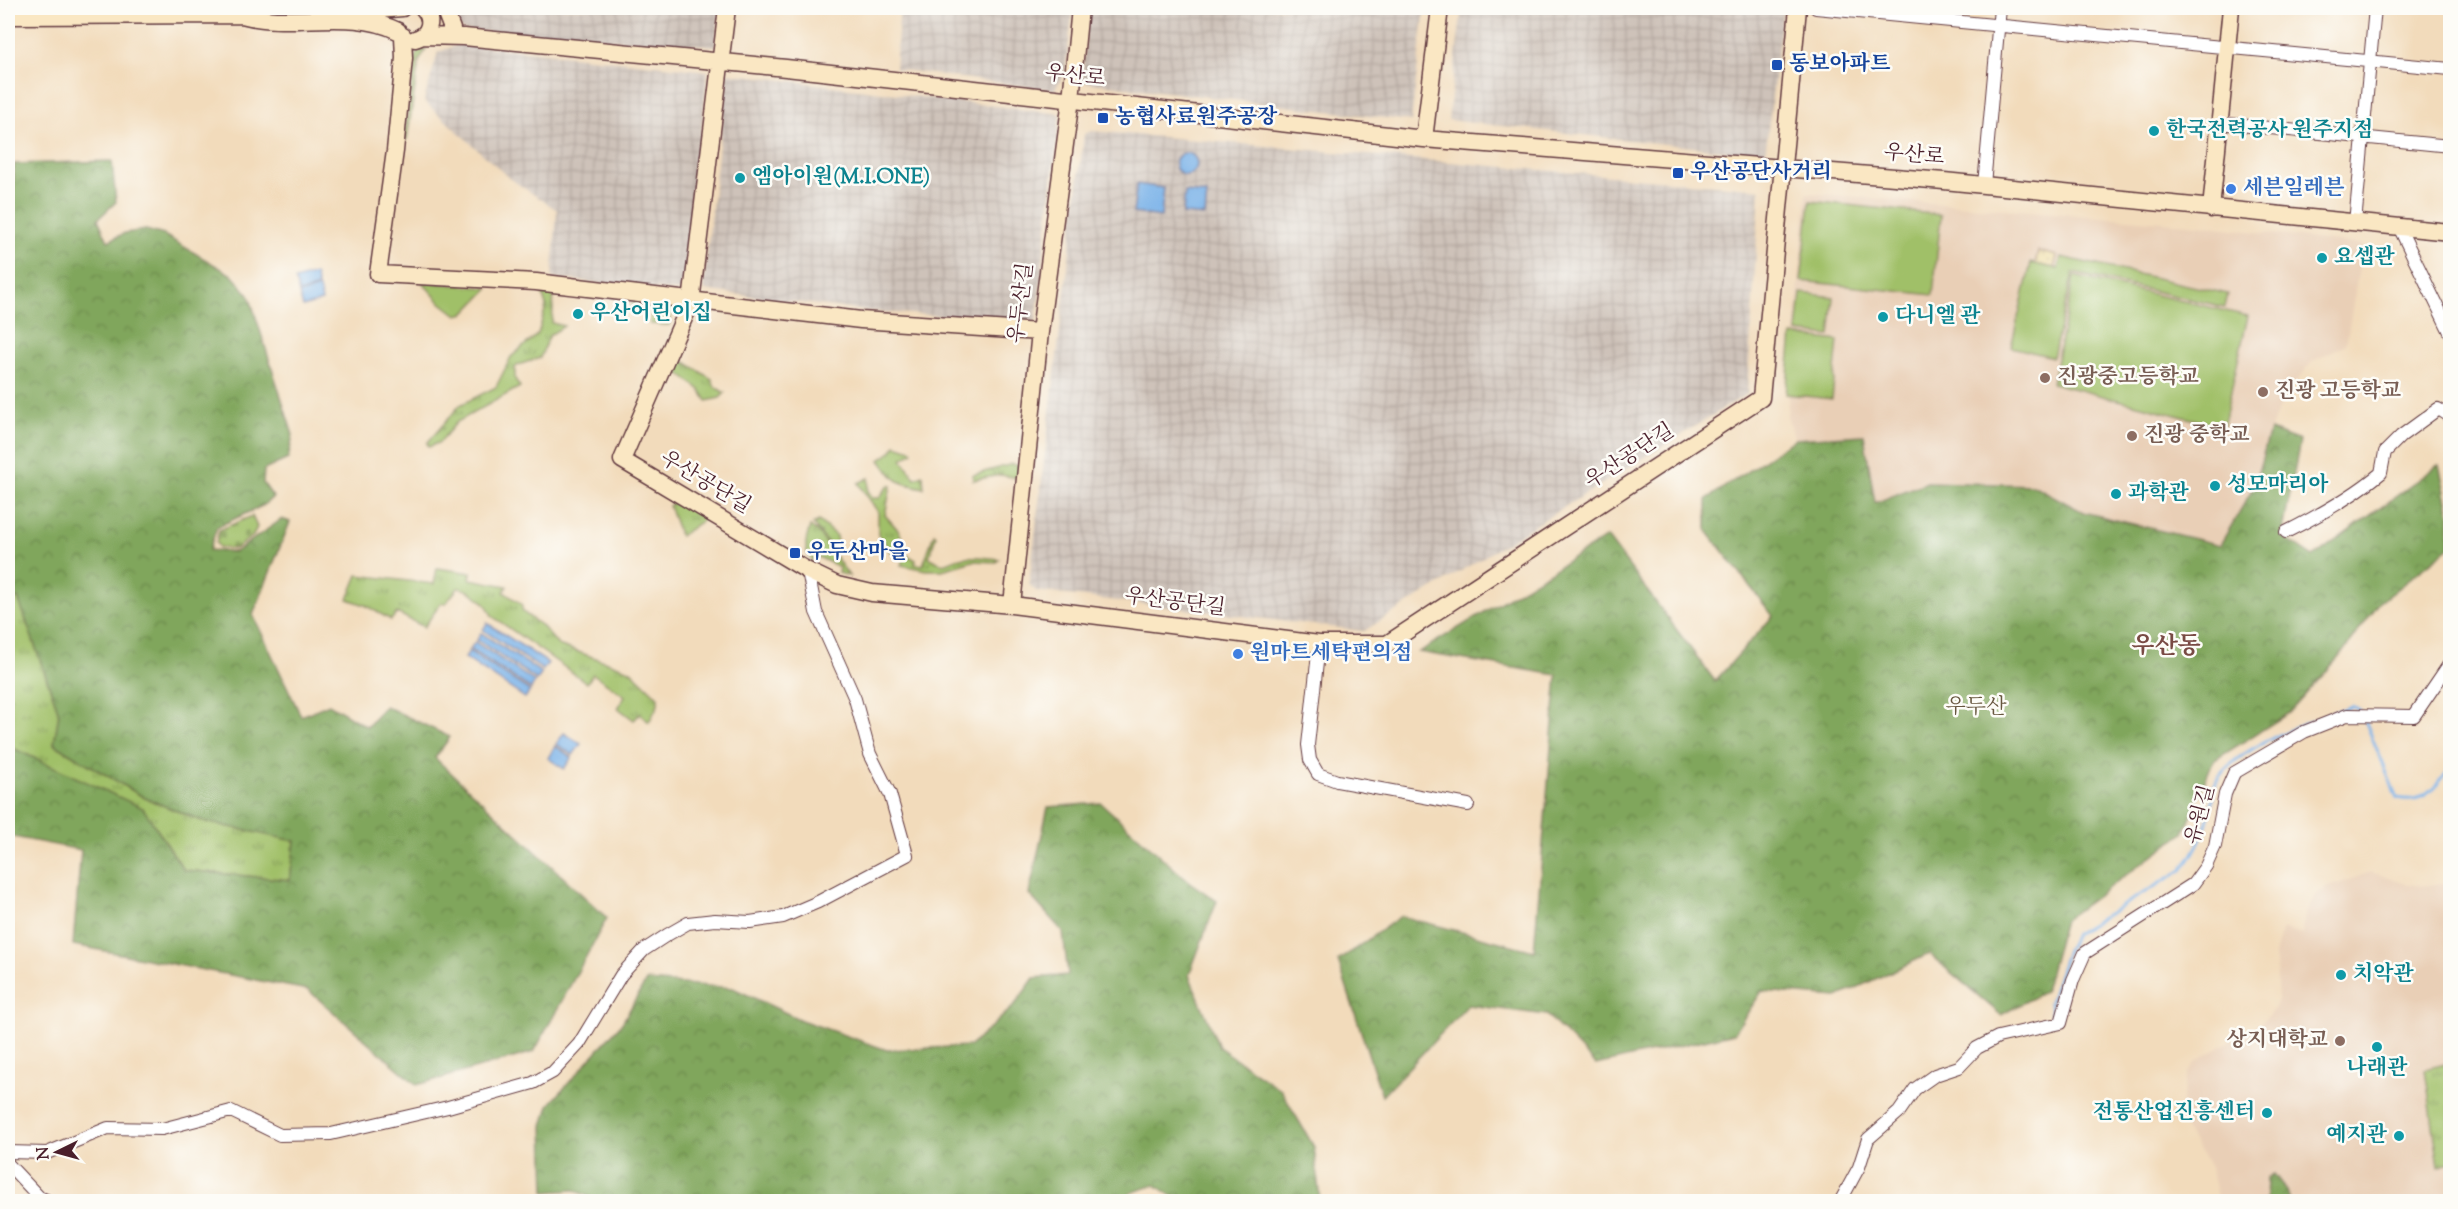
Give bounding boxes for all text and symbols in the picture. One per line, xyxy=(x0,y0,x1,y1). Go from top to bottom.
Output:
place label: 동보아파트 xyxy=(1789,50,1890,80)
marker: 동보아파트 xyxy=(1770,58,1784,72)
street label: 우산로 xyxy=(1043,59,1107,95)
place label: 농협사료원주공장 xyxy=(1115,103,1278,133)
marker: 농협사료원주공장 xyxy=(1096,111,1110,125)
place label: 한국전력공사 원주지점 xyxy=(2166,116,2373,146)
marker: 한국전력공사 원주지점 xyxy=(2147,124,2161,138)
street label: 우산로 xyxy=(1882,138,1946,174)
place label: 우산공단사거리 xyxy=(1690,158,1832,188)
place label: 엠아이원(M.I.ONE) xyxy=(752,163,930,193)
marker: 우산공단사거리 xyxy=(1671,166,1685,180)
marker: 엠아이원(M.I.ONE) xyxy=(733,171,747,185)
place label: 세븐일레븐 xyxy=(2243,174,2344,204)
marker: 세븐일레븐 xyxy=(2224,182,2238,196)
place label: 요셉관 xyxy=(2334,243,2396,273)
marker: 요셉관 xyxy=(2315,251,2329,265)
street label: 우두산길 xyxy=(1002,261,1042,345)
place label: 우산어린이집 xyxy=(590,299,712,329)
place label: 다니엘 관 xyxy=(1895,302,1981,332)
marker: 우산어린이집 xyxy=(571,307,585,321)
marker: 다니엘 관 xyxy=(1876,310,1890,324)
place label: 진광중고등학교 xyxy=(2057,363,2199,393)
marker: 진광중고등학교 xyxy=(2038,371,2052,385)
place label: 진광 고등학교 xyxy=(2275,377,2401,407)
marker: 진광 고등학교 xyxy=(2256,385,2270,399)
street label: 우산공단길 xyxy=(1579,417,1681,497)
place label: 진광 중학교 xyxy=(2144,421,2250,451)
marker: 진광 중학교 xyxy=(2125,429,2139,443)
street label: 우산공단길 xyxy=(654,444,756,522)
place label: 성모마리아 xyxy=(2227,471,2329,501)
place label: 과학관 xyxy=(2128,479,2190,509)
marker: 성모마리아 xyxy=(2208,479,2222,493)
marker: 과학관 xyxy=(2109,487,2123,501)
place label: 우두산마을 xyxy=(807,538,908,568)
marker: 우두산마을 xyxy=(788,546,802,560)
street label: 우산공단길 xyxy=(1123,582,1227,624)
district label: 우산동 xyxy=(2131,630,2201,664)
place label: 원마트세탁편의점 xyxy=(1250,639,1412,669)
marker: 원마트세탁편의점 xyxy=(1231,647,1245,661)
park label: 우두산 xyxy=(1946,693,2007,723)
street label: 유원길 xyxy=(2179,782,2223,848)
place label: 치악관 xyxy=(2353,960,2415,990)
marker: 치악관 xyxy=(2334,968,2348,982)
place label: 상지대학교 xyxy=(2227,1026,2328,1056)
marker: 상지대학교 xyxy=(2333,1034,2347,1048)
marker: 나래관 xyxy=(2370,1040,2384,1054)
place label: 나래관 xyxy=(2347,1054,2408,1084)
place label: 전통산업진흥센터 xyxy=(2093,1098,2255,1128)
marker: 전통산업진흥센터 xyxy=(2260,1106,2274,1120)
place label: 예지관 xyxy=(2326,1121,2388,1151)
north arrow xyxy=(27,1122,87,1182)
marker: 예지관 xyxy=(2392,1129,2406,1143)
text: N xyxy=(33,1146,57,1160)

